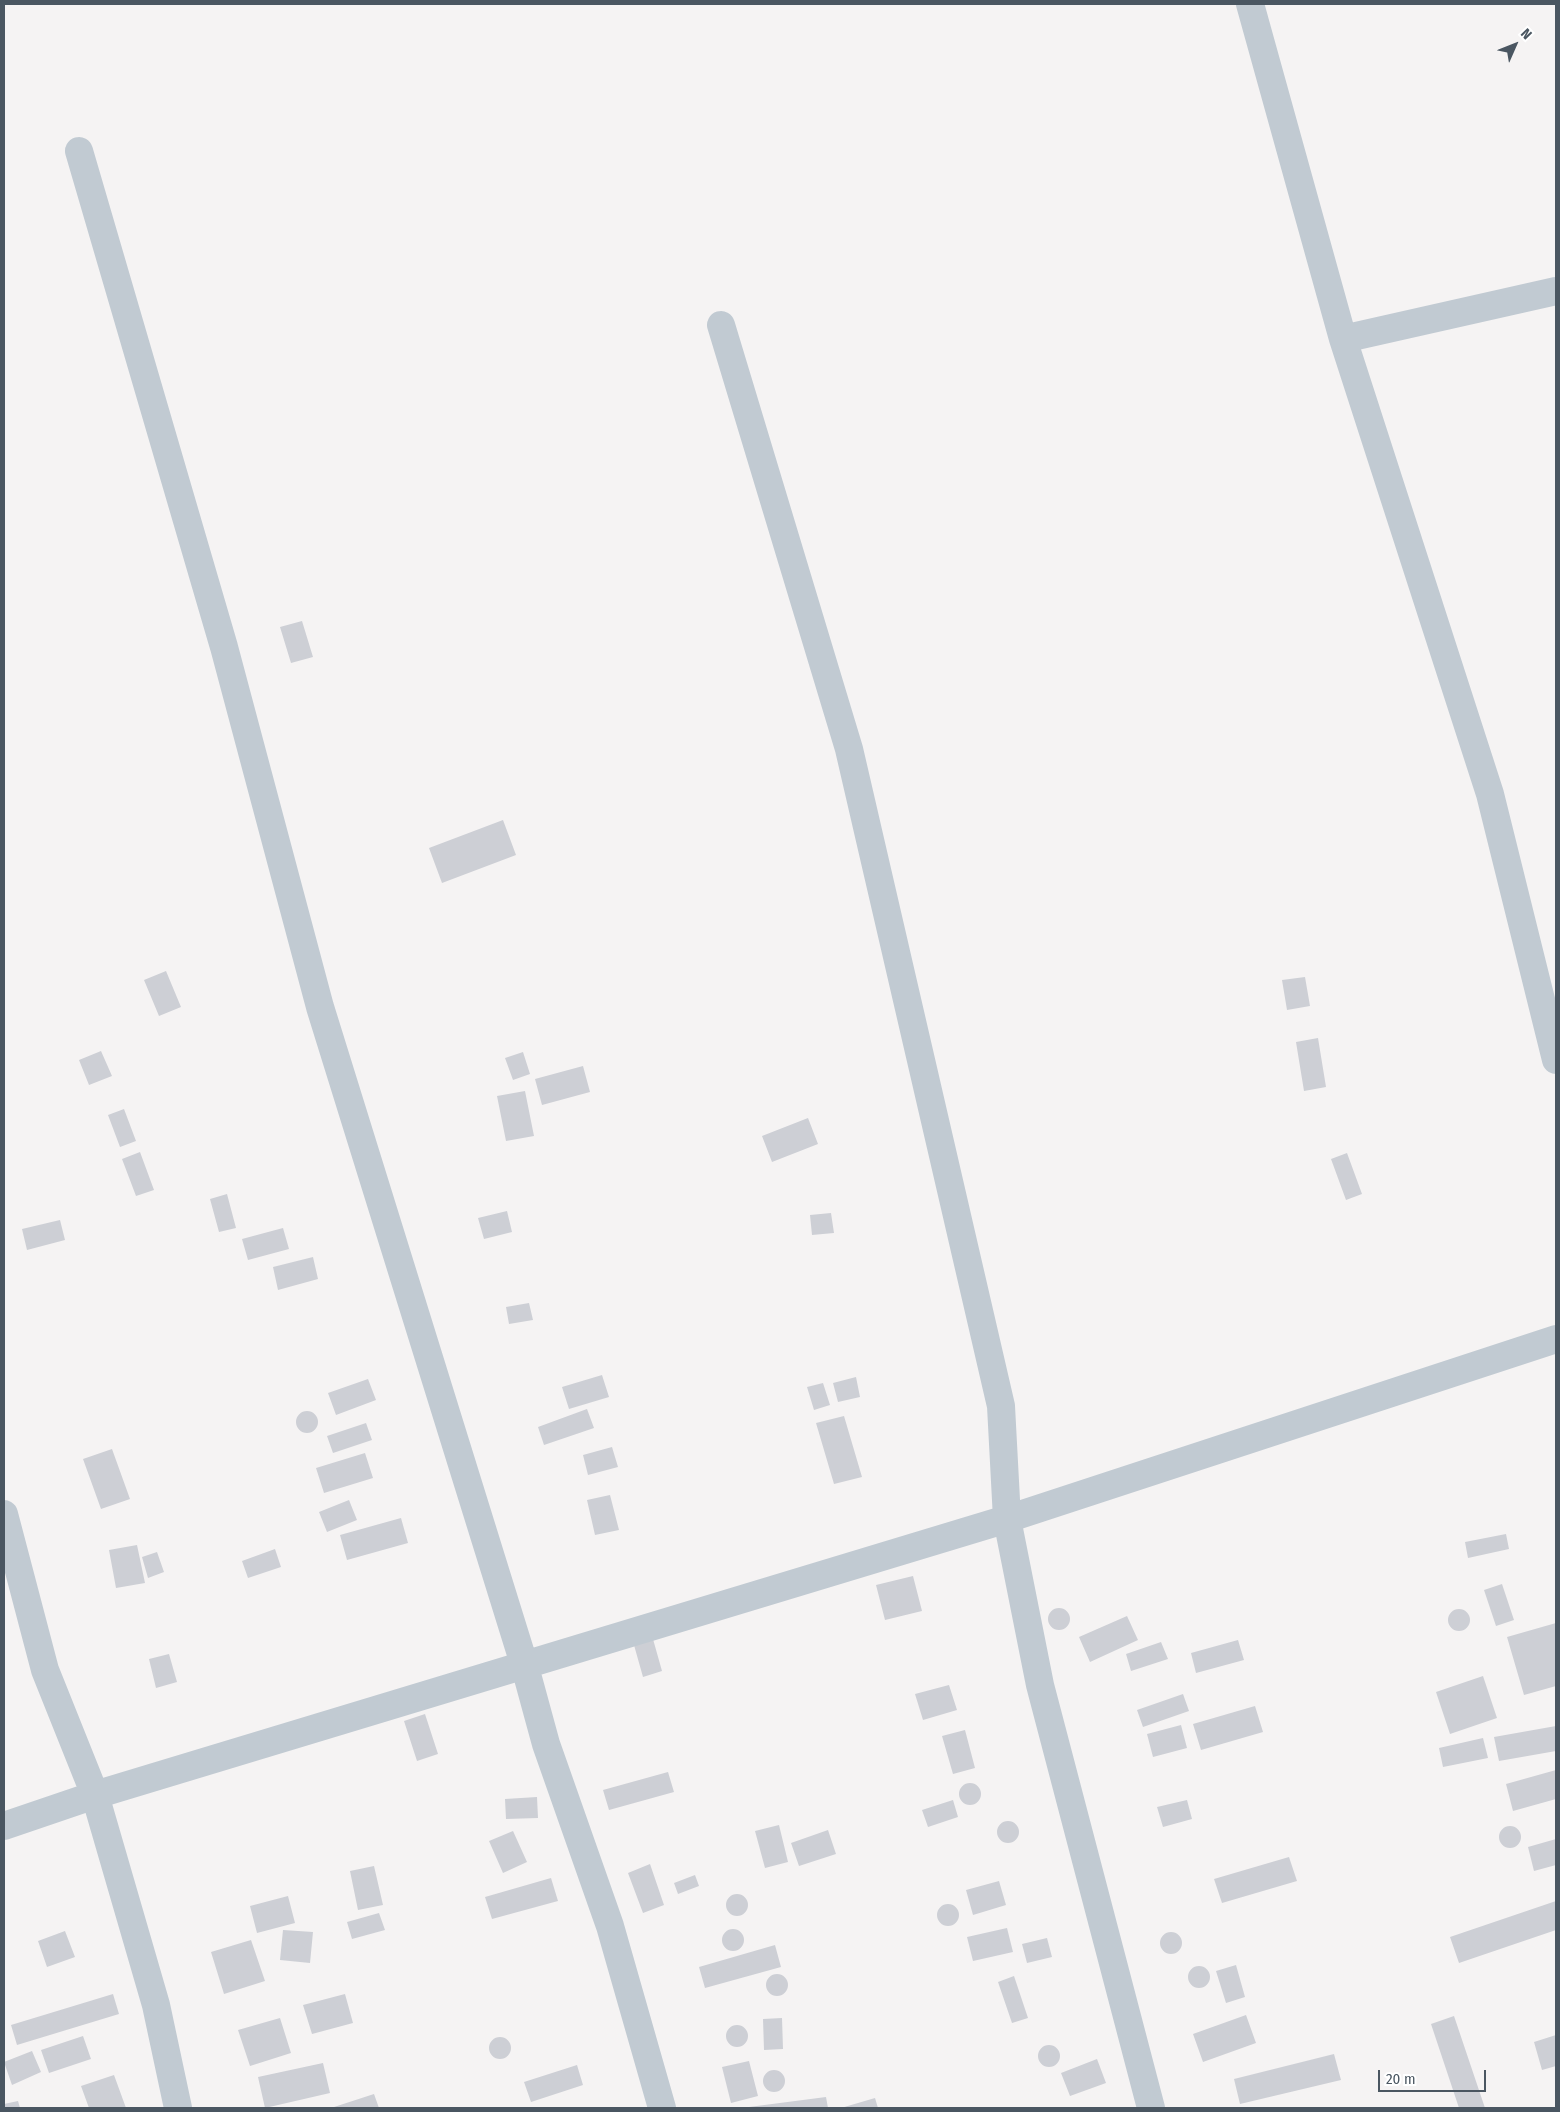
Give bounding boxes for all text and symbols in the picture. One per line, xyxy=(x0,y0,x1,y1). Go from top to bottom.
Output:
north arrow xyxy=(1490,20,1540,70)
text: N xyxy=(1517,25,1535,43)
scale bar xyxy=(1380,2060,1488,2092)
text: 20 m xyxy=(1386,2070,1416,2088)

